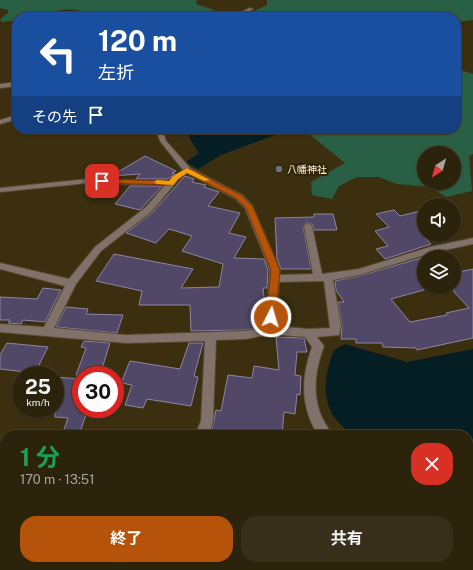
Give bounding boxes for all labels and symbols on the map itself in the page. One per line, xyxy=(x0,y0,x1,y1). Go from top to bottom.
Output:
north arrow xyxy=(417,146,461,190)
place label: 八幡神社 xyxy=(287,163,327,175)
pin xyxy=(85,164,119,198)
marker: 八幡神社 xyxy=(274,164,284,174)
position arrow xyxy=(250,296,292,338)
speed limit sign: 30 xyxy=(72,366,124,418)

